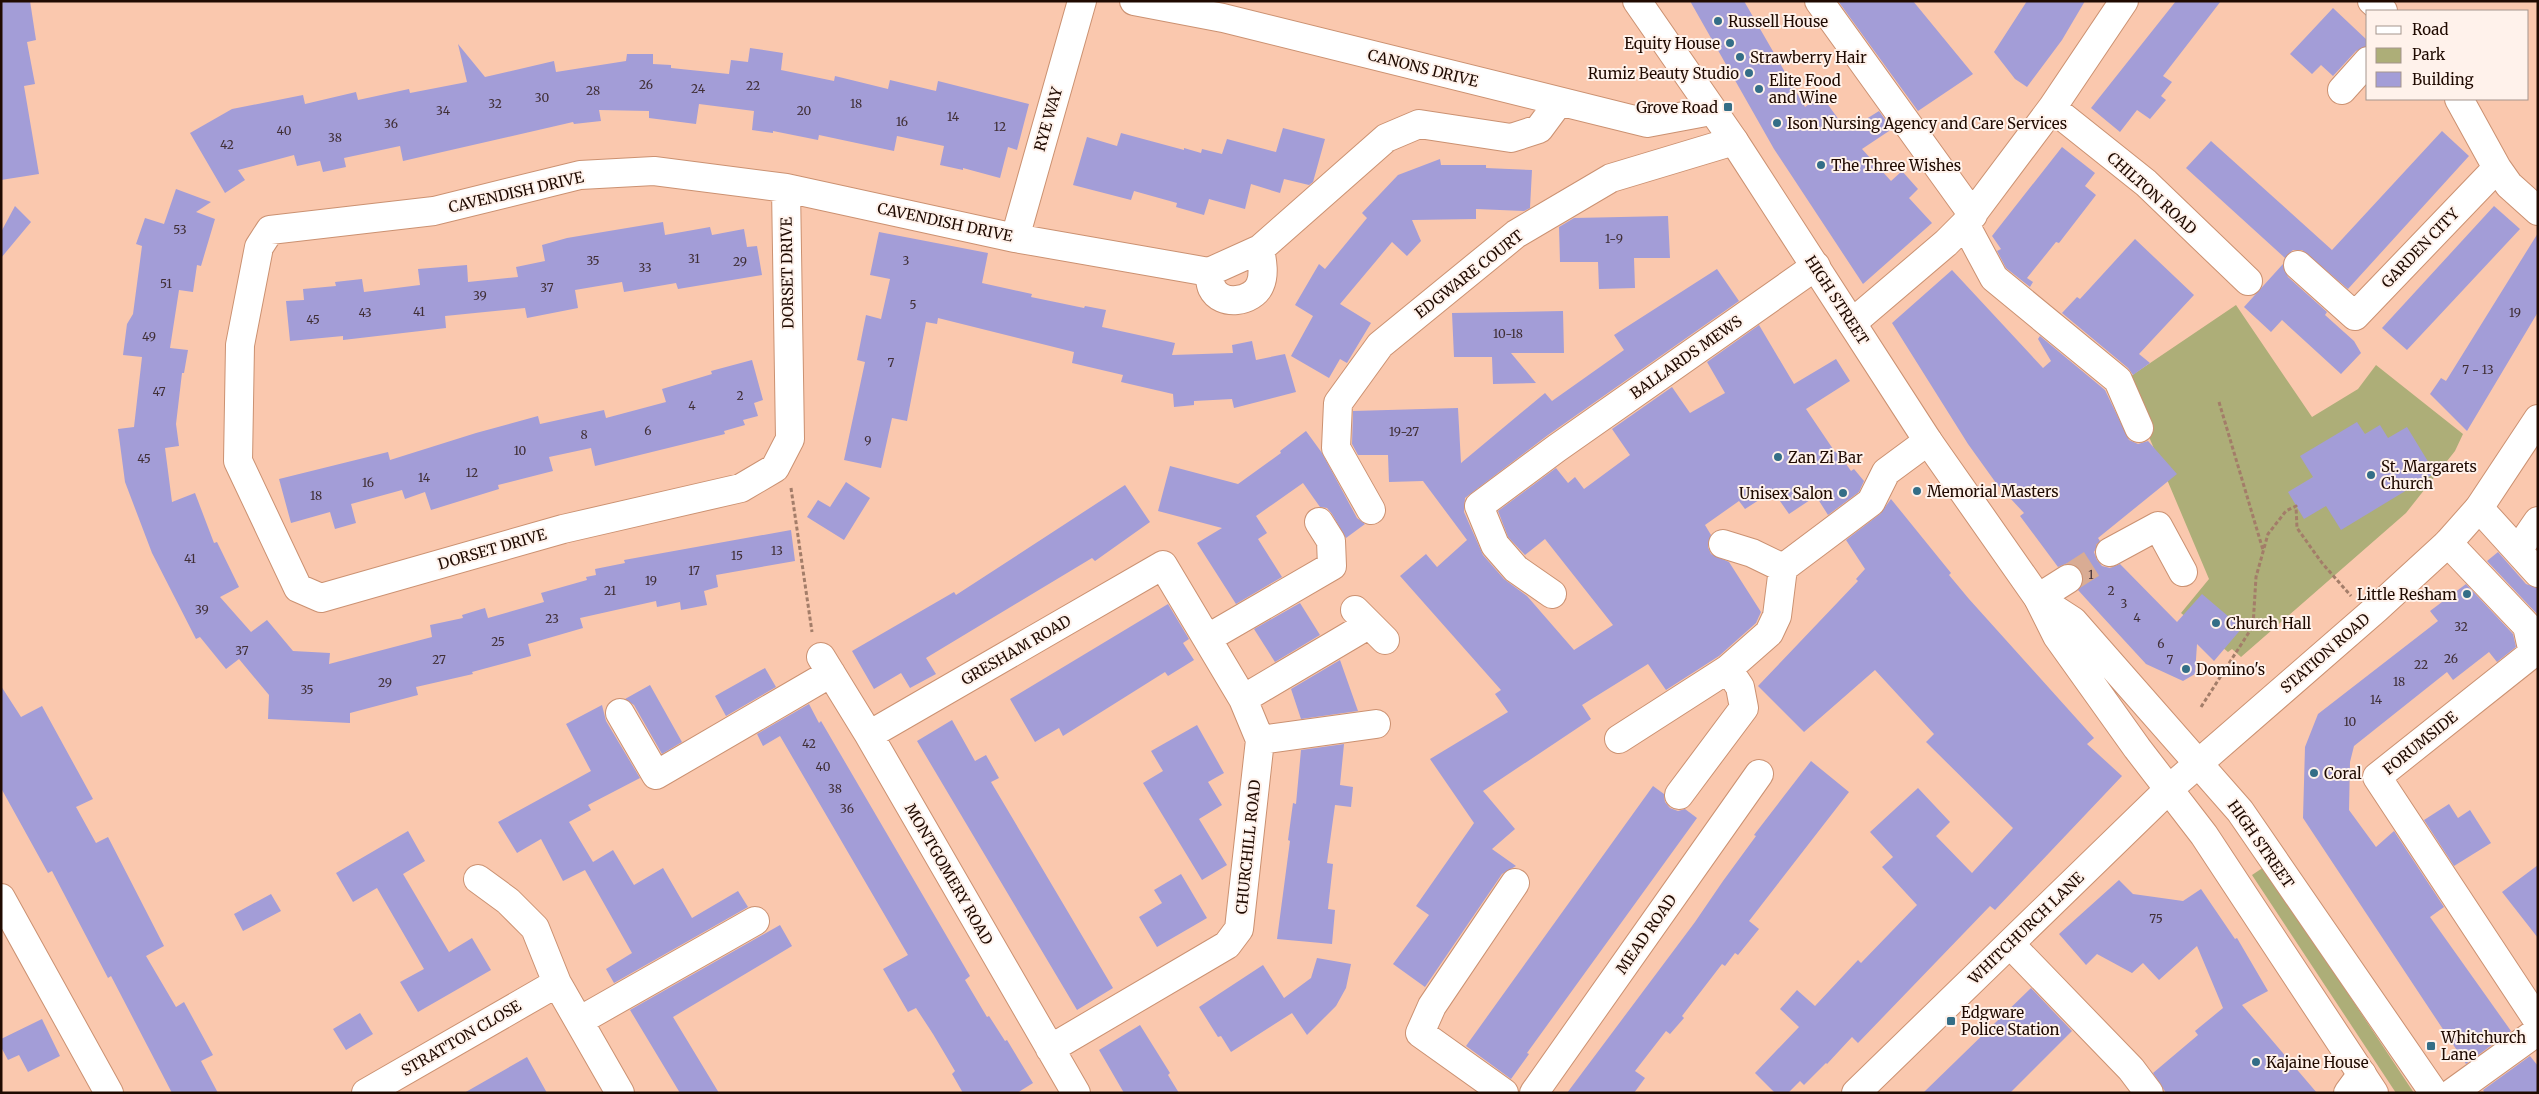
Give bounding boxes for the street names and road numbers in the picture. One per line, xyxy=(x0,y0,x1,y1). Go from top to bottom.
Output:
street label: CANONS DRIVE xyxy=(1366,45,1481,91)
street label: RYE WAY xyxy=(1030,84,1066,153)
street label: CHILTON ROAD xyxy=(2103,148,2201,238)
street label: CAVENDISH DRIVE xyxy=(447,167,586,217)
street label: CAVENDISH DRIVE xyxy=(876,198,1015,246)
street label: GARDEN CITY xyxy=(2377,204,2463,292)
street label: DORSET DRIVE xyxy=(777,216,797,329)
street label: EDGWARE COURT xyxy=(1411,225,1527,322)
street label: HIGH STREET xyxy=(1801,252,1873,349)
street label: BALLARDS MEWS xyxy=(1626,311,1746,403)
street label: DORSET DRIVE xyxy=(436,524,549,574)
street label: STATION ROAD xyxy=(2276,609,2374,697)
street label: GRESHAM ROAD xyxy=(958,611,1074,689)
street label: FORUMSIDE xyxy=(2379,707,2461,779)
street label: CHURCHILL ROAD xyxy=(1231,779,1265,915)
street label: HIGH STREET xyxy=(2224,796,2299,892)
street label: MONTGOMERY ROAD xyxy=(901,800,997,948)
street label: WHITCHURCH LANE xyxy=(1964,868,2088,989)
street label: MEAD ROAD xyxy=(1612,891,1680,977)
street label: STRATTON CLOSE xyxy=(398,996,525,1080)

